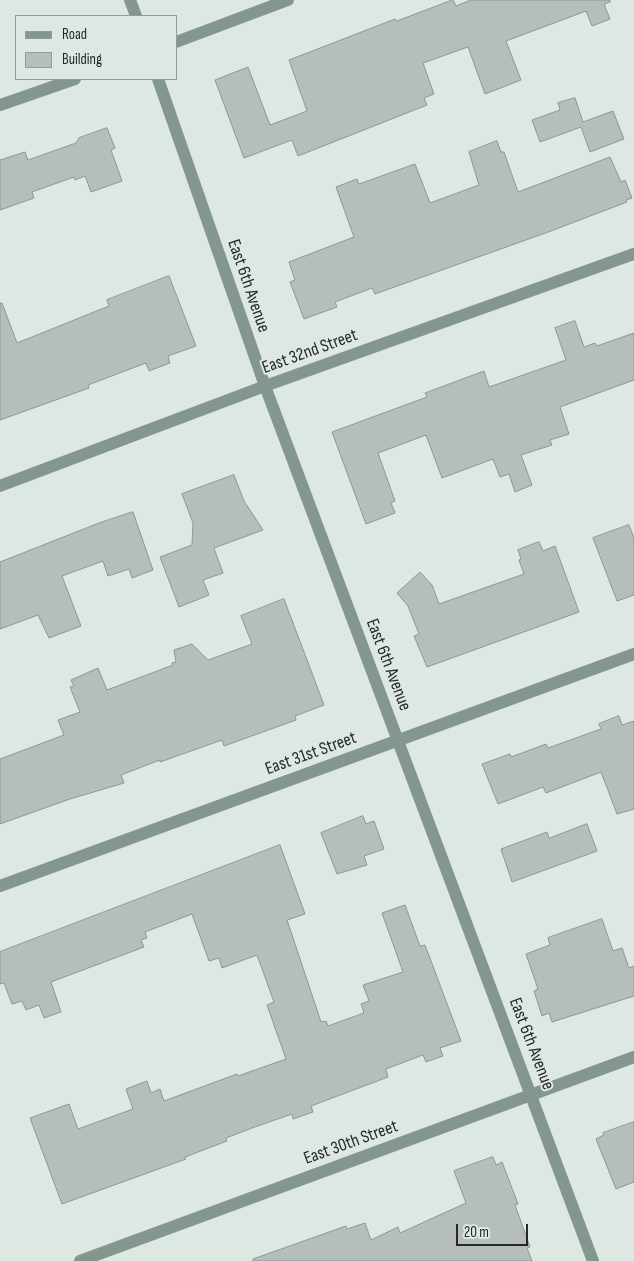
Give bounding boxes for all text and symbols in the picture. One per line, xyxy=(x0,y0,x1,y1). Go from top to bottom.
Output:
legend xyxy=(15,15,178,80)
text: Road xyxy=(62,25,87,44)
text: Building xyxy=(62,50,102,69)
street label: East 6th Avenue xyxy=(222,237,274,335)
street label: East 32nd Street xyxy=(259,325,361,379)
street label: East 6th Avenue xyxy=(361,616,415,714)
street label: East 31st Street xyxy=(262,728,360,780)
street label: East 6th Avenue xyxy=(504,995,558,1093)
street label: East 30th Street xyxy=(301,1116,401,1170)
scale bar xyxy=(459,1214,532,1246)
text: 20 m xyxy=(464,1223,489,1242)

